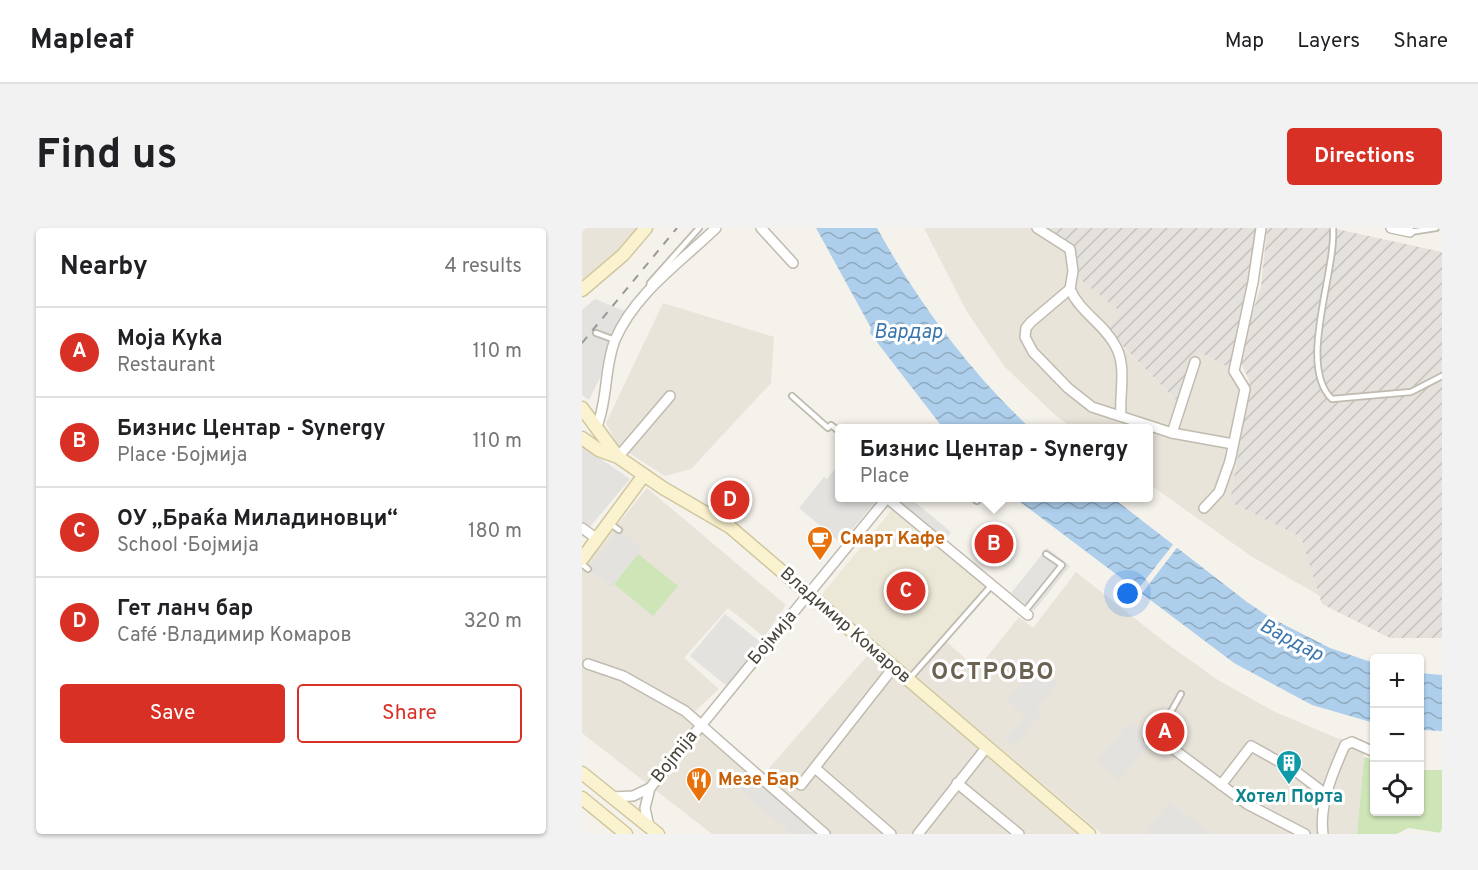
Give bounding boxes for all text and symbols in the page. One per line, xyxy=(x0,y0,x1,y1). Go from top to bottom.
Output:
text: Mapleaf xyxy=(30,23,134,59)
text: Map xyxy=(1225,28,1264,55)
text: Layers xyxy=(1297,28,1360,55)
text: Share xyxy=(1393,28,1448,55)
button: Directions xyxy=(1287,128,1442,185)
text: Find us xyxy=(36,130,177,183)
text: Nearby xyxy=(60,251,148,284)
text: 4 results xyxy=(445,254,522,280)
water label: Вардар xyxy=(874,320,942,346)
text: Moja Kyka xyxy=(117,326,222,353)
text: A xyxy=(72,339,87,365)
text: 110 m xyxy=(473,339,522,365)
text: Restaurant xyxy=(117,353,216,379)
text: Бизнис Центар - Synergy xyxy=(117,416,385,443)
popup xyxy=(835,424,1153,502)
text: B xyxy=(73,429,86,455)
text: 110 m xyxy=(473,429,522,455)
text: Бизнис Центар - Synergy xyxy=(860,437,1128,464)
text: Place · Бојмија xyxy=(117,443,247,469)
text: Place xyxy=(860,464,909,490)
pin: D xyxy=(710,478,750,522)
text: ОУ „Браќа Миладиновци“ xyxy=(117,506,398,533)
text: C xyxy=(73,519,86,545)
text: 180 m xyxy=(468,519,522,545)
pin: B xyxy=(974,522,1014,566)
cafe icon: Смарт Кафе xyxy=(805,524,835,562)
place label: Смарт Кафе xyxy=(840,528,945,551)
text: School · Бојмија xyxy=(117,533,259,559)
street label: Владимир Комаров xyxy=(775,563,915,689)
pin: C xyxy=(886,568,926,614)
your location xyxy=(1113,579,1142,608)
text: Гет ланч бар xyxy=(117,596,253,623)
street label: Бојмија xyxy=(744,606,802,670)
text: D xyxy=(72,609,87,635)
text: 320 m xyxy=(464,609,522,635)
water label: Вардар xyxy=(1255,613,1327,669)
text: Café · Владимир Комаров xyxy=(117,623,352,649)
map controls xyxy=(1370,654,1424,816)
button: + xyxy=(1370,654,1424,708)
district label: ОСТРОВО xyxy=(931,658,1055,688)
button: Save xyxy=(60,684,285,743)
button: Share xyxy=(297,684,522,743)
button: − xyxy=(1370,708,1424,762)
pin: A xyxy=(1146,710,1184,754)
street label: Bojmija xyxy=(647,726,703,788)
building icon: Хотел Порта xyxy=(1274,748,1304,786)
button: locate xyxy=(1370,762,1424,816)
restaurant icon: Мезе Бар xyxy=(684,765,714,803)
place label: Мезе Бар xyxy=(718,769,799,792)
place label: Хотел Порта xyxy=(1235,786,1343,809)

